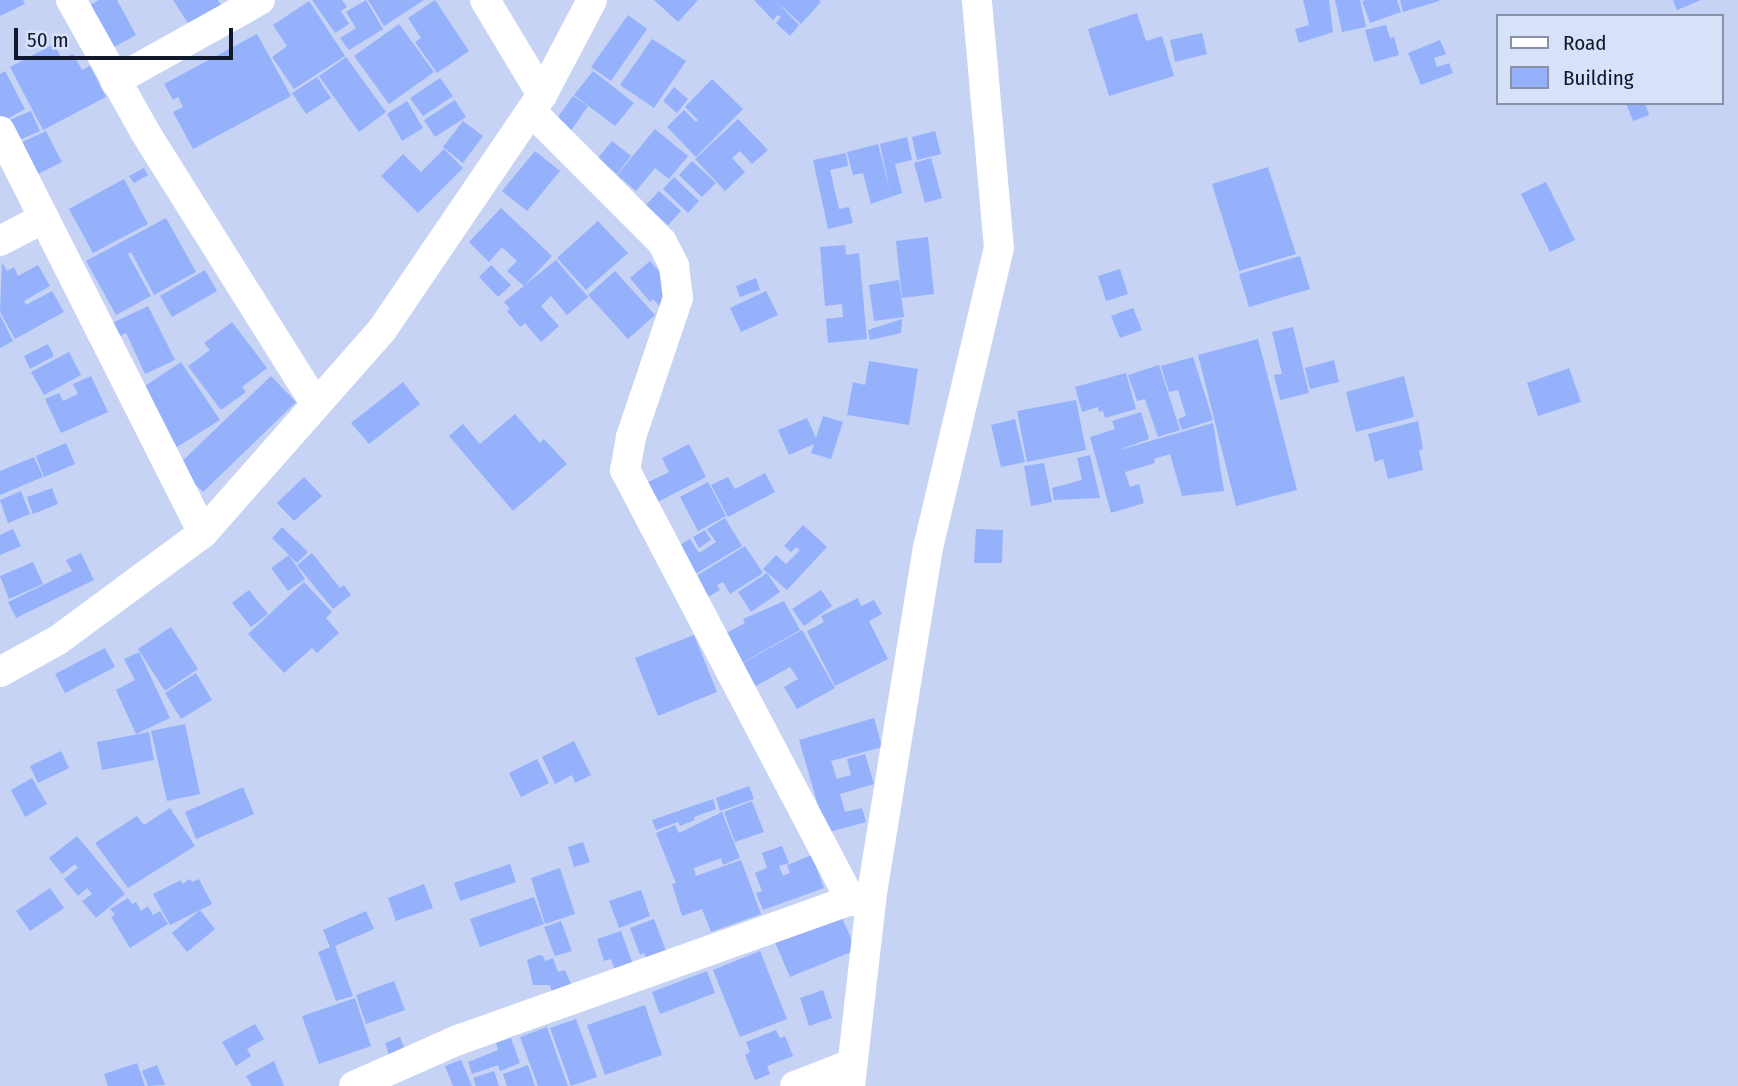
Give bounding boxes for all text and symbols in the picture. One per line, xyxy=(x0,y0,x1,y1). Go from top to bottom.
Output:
scale bar xyxy=(18,14,236,58)
legend xyxy=(1496,14,1724,105)
text: 50 m xyxy=(27,27,69,53)
text: Road xyxy=(1563,30,1607,56)
text: Building xyxy=(1563,65,1634,91)

